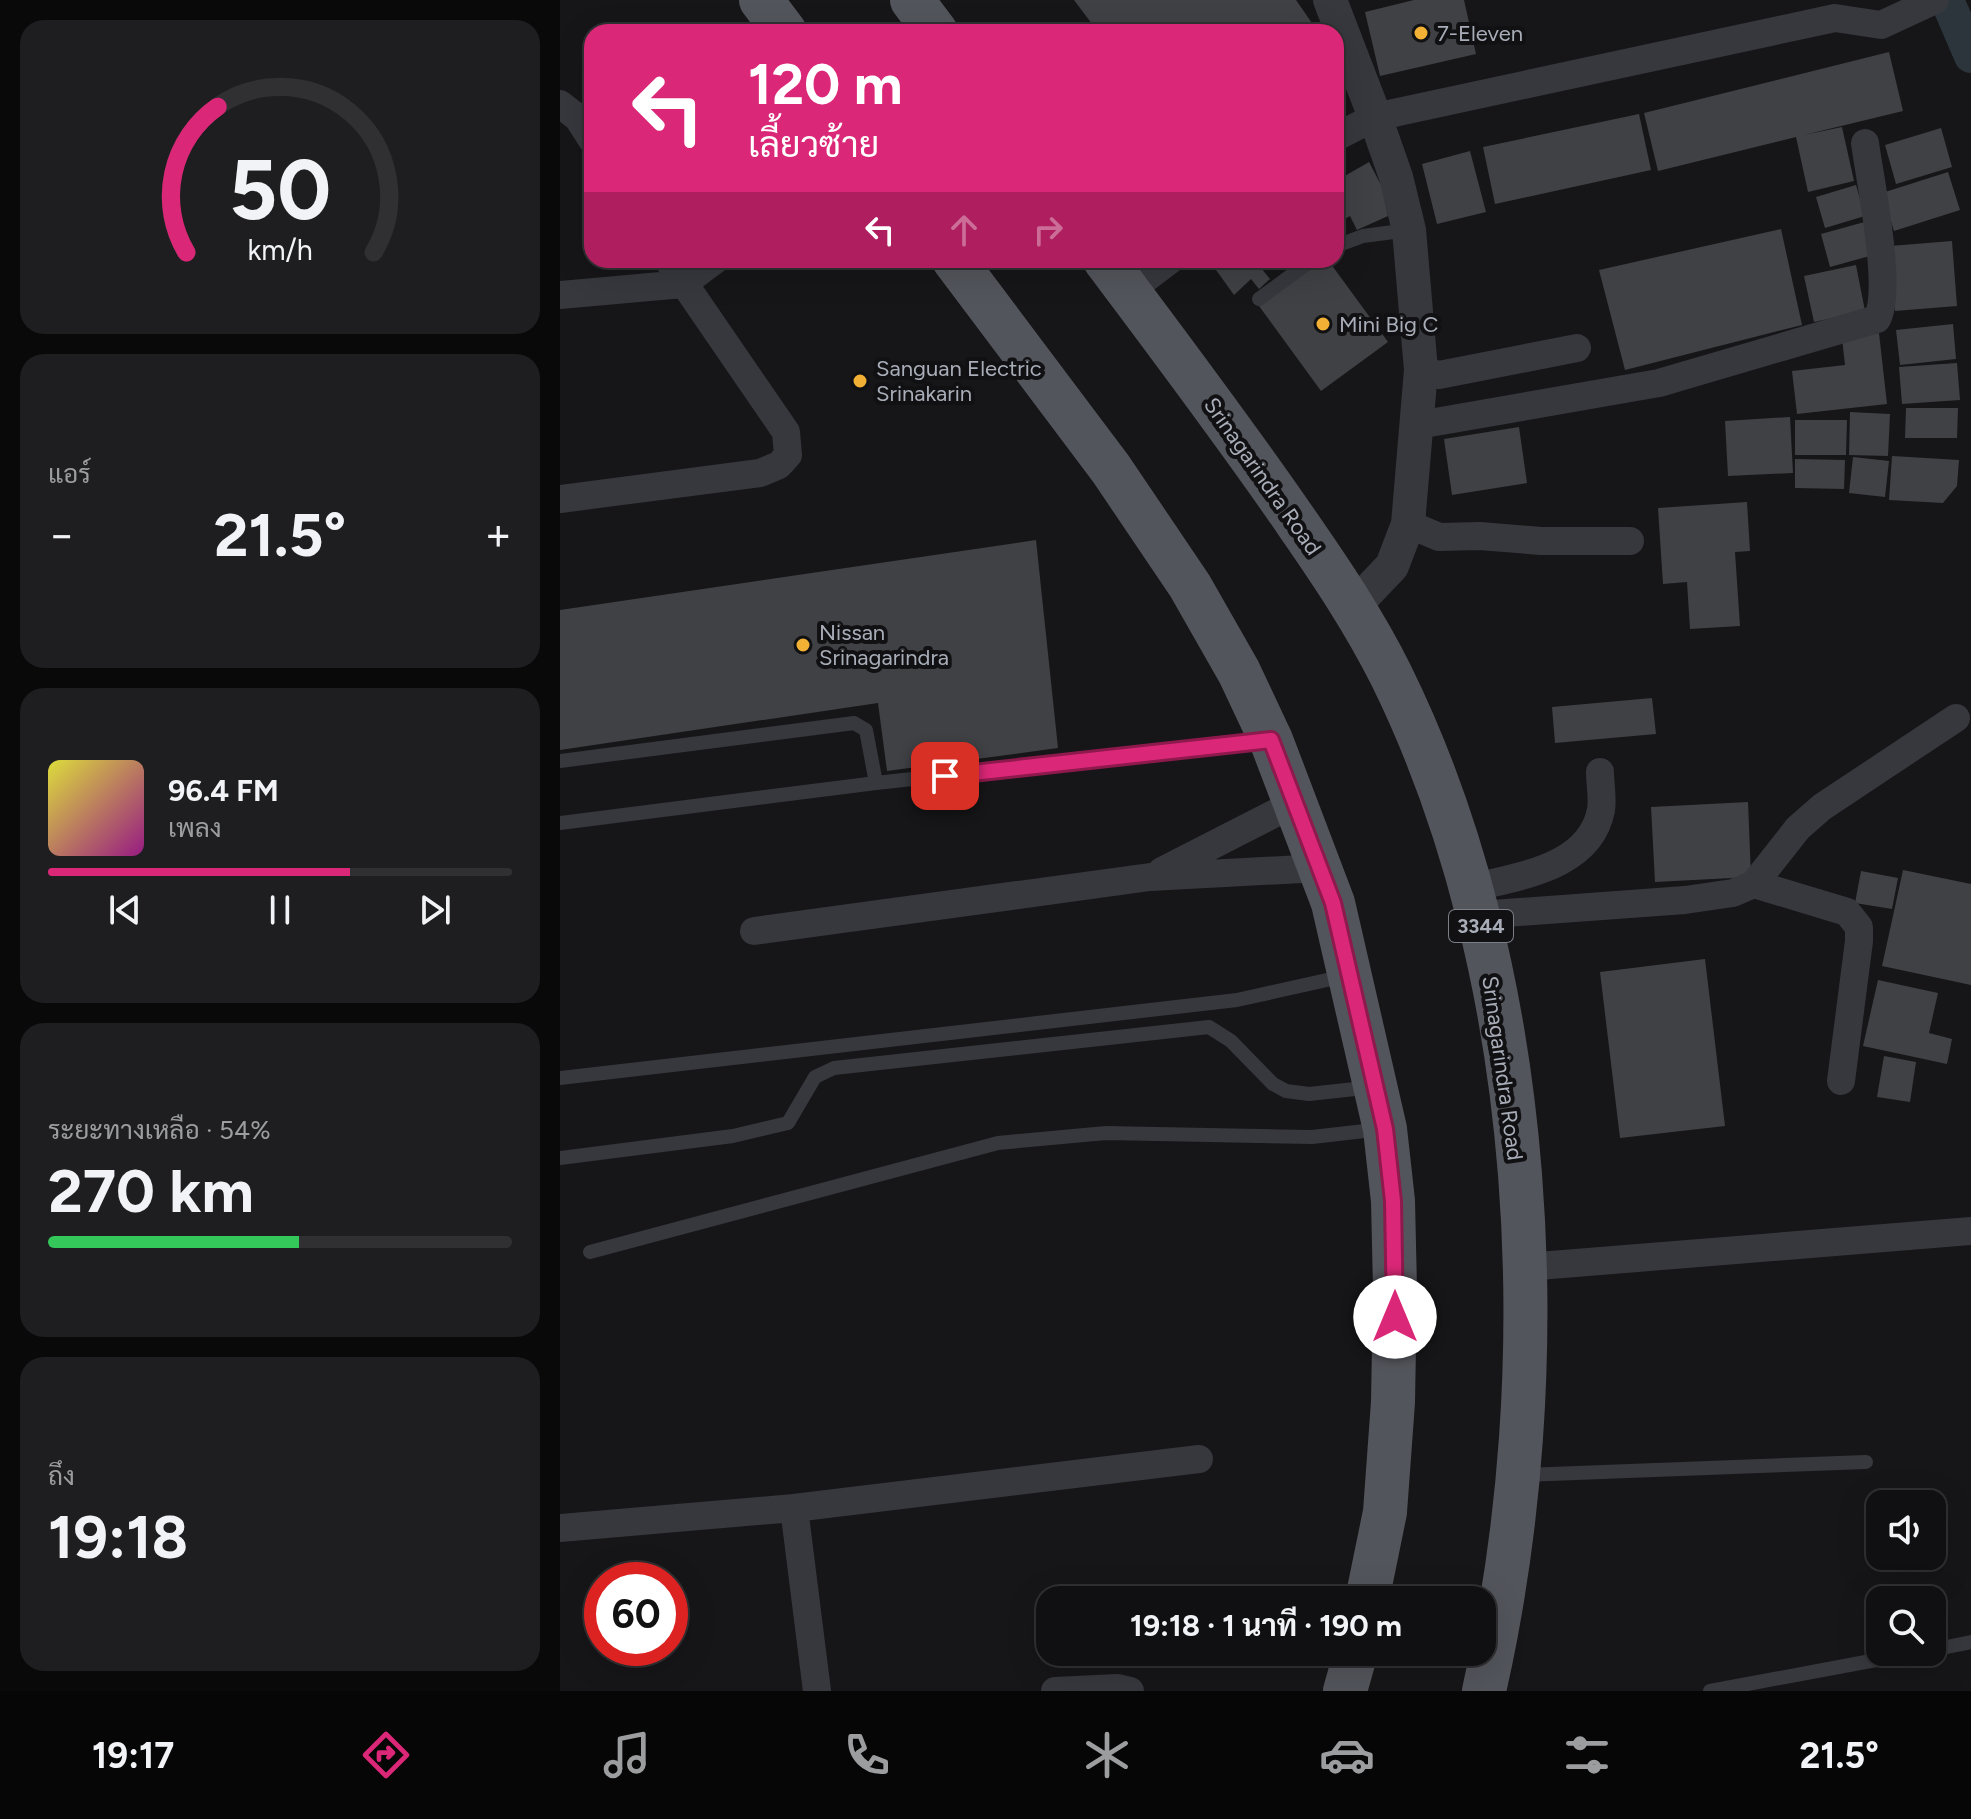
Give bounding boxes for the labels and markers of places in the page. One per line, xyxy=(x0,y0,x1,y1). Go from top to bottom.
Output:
place label: 7-Eleven xyxy=(1437,20,1523,47)
marker: 7-Eleven xyxy=(1412,24,1430,42)
place label: Mini Big C xyxy=(1339,311,1438,338)
marker: Mini Big C xyxy=(1314,315,1332,333)
place label: Sanguan Electric Srinakarin xyxy=(876,355,1042,407)
marker: Sanguan Electric Srinakarin xyxy=(851,372,869,390)
place label: Nissan Srinagarindra xyxy=(819,619,949,671)
marker: Nissan Srinagarindra xyxy=(794,636,812,654)
pin xyxy=(911,742,979,810)

